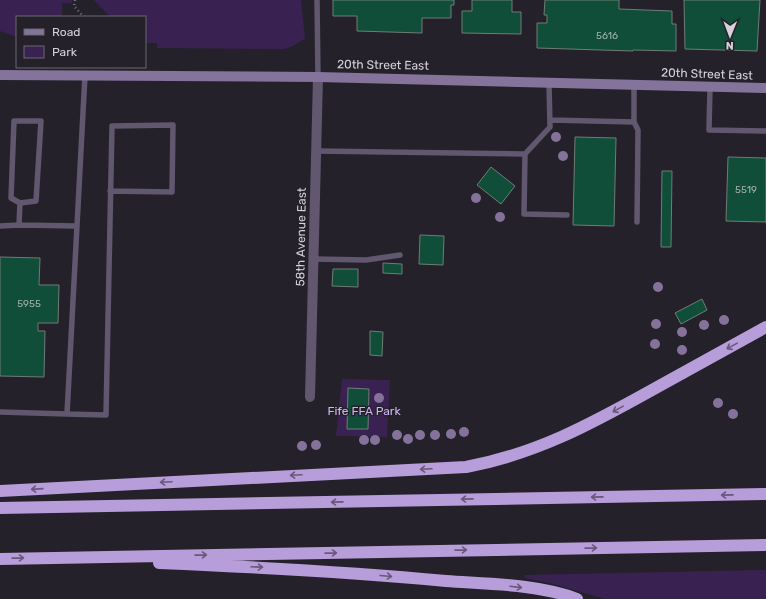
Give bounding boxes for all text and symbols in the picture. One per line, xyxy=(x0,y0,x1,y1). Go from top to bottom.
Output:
legend xyxy=(16,16,146,68)
north arrow xyxy=(710,16,750,56)
text: Road xyxy=(52,25,80,39)
house number: 5616 xyxy=(596,30,618,42)
text: N xyxy=(726,39,734,52)
text: Park xyxy=(52,45,78,59)
street label: 20th Street East xyxy=(337,57,429,73)
street label: 20th Street East xyxy=(661,65,753,83)
house number: 5519 xyxy=(735,184,757,196)
street label: 58th Avenue East xyxy=(293,187,309,287)
house number: 5955 xyxy=(17,298,41,310)
one-way arrow xyxy=(726,343,738,350)
park label: Fife FFA Park xyxy=(327,404,401,418)
one-way arrow xyxy=(612,406,624,414)
one-way arrow xyxy=(420,465,433,472)
one-way arrow xyxy=(290,471,303,479)
one-way arrow xyxy=(160,478,173,485)
one-way arrow xyxy=(31,485,44,492)
one-way arrow xyxy=(721,491,734,498)
one-way arrow xyxy=(591,493,604,501)
one-way arrow xyxy=(461,495,474,503)
one-way arrow xyxy=(331,498,344,505)
one-way arrow xyxy=(584,544,597,552)
one-way arrow xyxy=(454,547,467,554)
one-way arrow xyxy=(324,549,337,557)
one-way arrow xyxy=(194,551,207,559)
one-way arrow xyxy=(11,554,24,562)
one-way arrow xyxy=(250,564,263,571)
one-way arrow xyxy=(379,572,392,579)
one-way arrow xyxy=(509,583,522,591)

